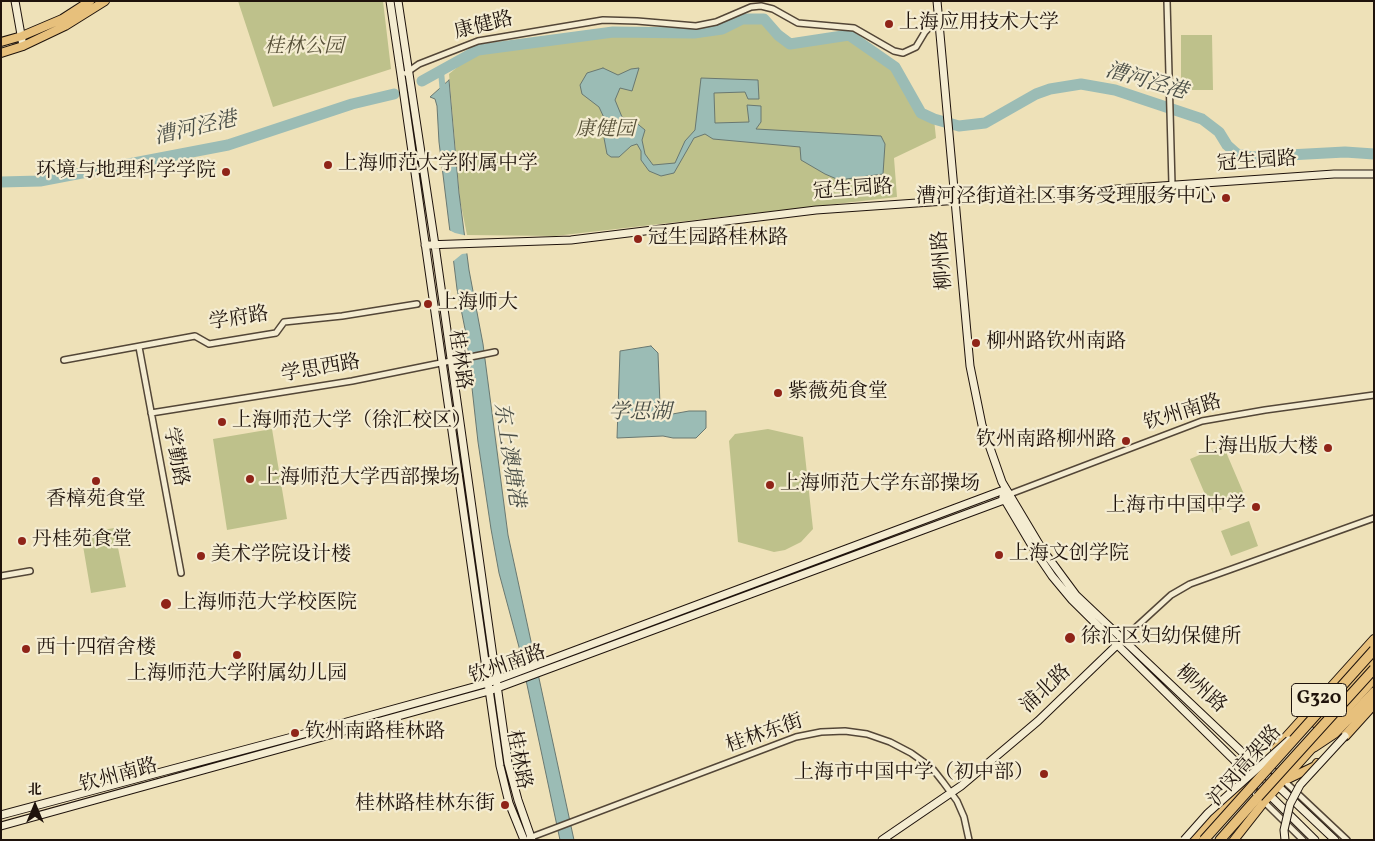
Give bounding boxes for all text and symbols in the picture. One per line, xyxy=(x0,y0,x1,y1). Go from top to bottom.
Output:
street label: 康健路 xyxy=(452,8,516,46)
place label: 上海应用技术大学 xyxy=(899,12,1059,36)
marker: 上海应用技术大学 xyxy=(883,18,895,30)
park label: 桂林公园 xyxy=(264,36,344,60)
water label: 漕河泾港 xyxy=(1102,59,1190,107)
water label: 漕河泾港 xyxy=(152,108,240,152)
park label: 康健园 xyxy=(575,119,635,143)
street label: 冠生园路 xyxy=(1216,148,1298,178)
place label: 上海师范大学附属中学 xyxy=(338,153,538,177)
marker: 上海师范大学附属中学 xyxy=(322,159,334,171)
place label: 环境与地理科学学院 xyxy=(36,160,216,184)
marker: 环境与地理科学学院 xyxy=(220,166,232,178)
street label: 冠生园路 xyxy=(812,176,894,206)
place label: 漕河泾街道社区事务受理服务中心 xyxy=(916,186,1216,210)
marker: 漕河泾街道社区事务受理服务中心 xyxy=(1220,192,1232,204)
place label: 冠生园路桂林路 xyxy=(648,227,788,251)
street label: 柳州路 xyxy=(929,229,959,291)
marker: 冠生园路桂林路 xyxy=(632,233,644,245)
place label: 上海师大 xyxy=(438,292,518,316)
marker: 上海师大 xyxy=(422,298,434,310)
street label: 学府路 xyxy=(207,303,271,337)
street label: 桂林路 xyxy=(442,329,474,391)
place label: 柳州路钦州南路 xyxy=(986,331,1126,355)
marker: 柳州路钦州南路 xyxy=(970,337,982,349)
street label: 学思西路 xyxy=(280,351,362,389)
place label: 紫薇苑食堂 xyxy=(788,381,888,405)
marker: 紫薇苑食堂 xyxy=(772,387,784,399)
street label: 钦州南路 xyxy=(1141,391,1225,437)
water label: 东上澳塘港 xyxy=(486,401,528,509)
water label: 学思湖 xyxy=(609,401,671,427)
place label: 上海师范大学（徐汇校区） xyxy=(232,410,472,434)
marker: 上海师范大学（徐汇校区） xyxy=(216,416,228,428)
street label: 学勤路 xyxy=(156,425,192,489)
place label: 钦州南路柳州路 xyxy=(976,429,1116,453)
marker: 钦州南路柳州路 xyxy=(1120,435,1132,447)
place label: 上海出版大楼 xyxy=(1198,436,1318,460)
marker: 上海出版大楼 xyxy=(1322,442,1334,454)
place label: 上海师范大学西部操场 xyxy=(260,467,460,491)
marker: 上海师范大学西部操场 xyxy=(244,473,256,485)
place label: 上海师范大学东部操场 xyxy=(780,473,980,497)
marker: 香樟苑食堂 xyxy=(90,475,102,487)
marker: 上海师范大学东部操场 xyxy=(764,479,776,491)
place label: 香樟苑食堂 xyxy=(46,489,146,513)
place label: 上海市中国中学 xyxy=(1106,495,1246,519)
marker: 上海市中国中学 xyxy=(1250,501,1262,513)
place label: 丹桂苑食堂 xyxy=(32,529,132,553)
marker: 丹桂苑食堂 xyxy=(16,535,28,547)
place label: 上海文创学院 xyxy=(1009,543,1129,567)
place label: 美术学院设计楼 xyxy=(211,544,351,568)
marker: 上海文创学院 xyxy=(993,549,1005,561)
marker: 美术学院设计楼 xyxy=(195,550,207,562)
place label: 上海师范大学校医院 xyxy=(177,592,357,616)
marker: 上海师范大学校医院 xyxy=(159,597,173,611)
place label: 徐汇区妇幼保健所 xyxy=(1081,626,1241,650)
marker: 徐汇区妇幼保健所 xyxy=(1063,631,1077,645)
place label: 西十四宿舍楼 xyxy=(36,637,156,661)
street label: 钦州南路 xyxy=(466,642,550,690)
marker: 西十四宿舍楼 xyxy=(20,643,32,655)
marker: 上海师范大学附属幼儿园 xyxy=(231,649,243,661)
street label: 浦北路 xyxy=(1017,661,1077,719)
street label: 柳州路 xyxy=(1170,661,1230,719)
place label: 上海师范大学附属幼儿园 xyxy=(127,663,347,687)
road number: G320 xyxy=(1292,684,1346,716)
street label: 桂林东街 xyxy=(723,711,807,759)
place label: 钦州南路桂林路 xyxy=(305,721,445,745)
street label: 沪闵高架路 xyxy=(1204,721,1288,813)
marker: 钦州南路桂林路 xyxy=(289,727,301,739)
street label: 桂林路 xyxy=(499,728,535,792)
street label: 钦州南路 xyxy=(77,755,161,799)
place label: 上海市中国中学（初中部） xyxy=(794,762,1034,786)
marker: 上海市中国中学（初中部） xyxy=(1038,768,1050,780)
north arrow xyxy=(10,781,60,831)
text: 北 xyxy=(28,781,42,800)
place label: 桂林路桂林东街 xyxy=(355,793,495,817)
marker: 桂林路桂林东街 xyxy=(499,799,511,811)

